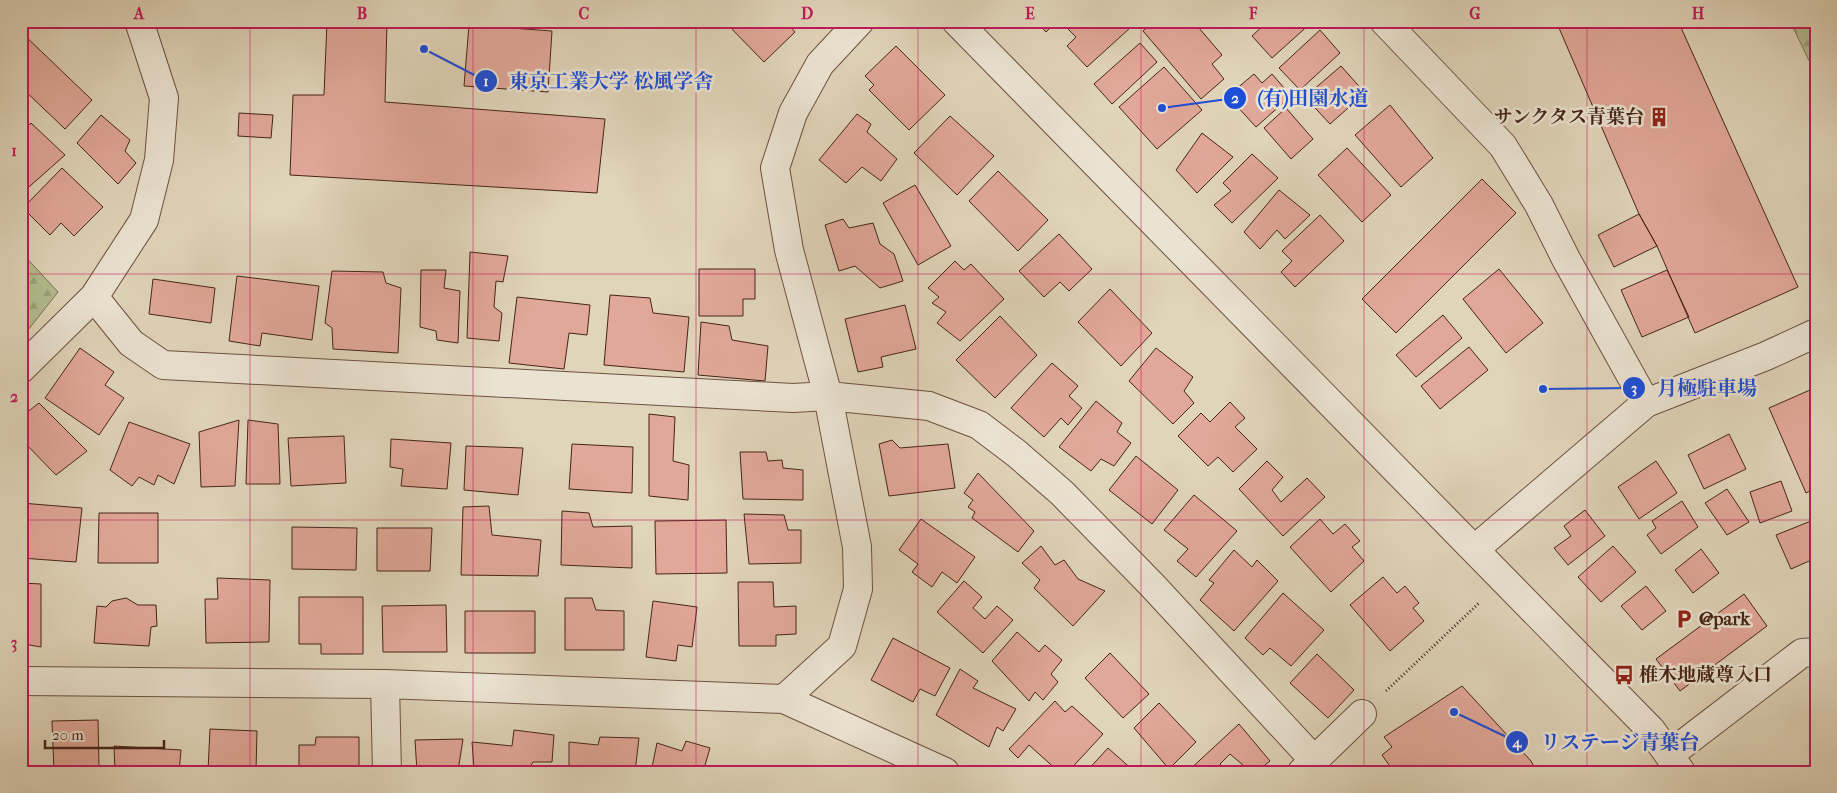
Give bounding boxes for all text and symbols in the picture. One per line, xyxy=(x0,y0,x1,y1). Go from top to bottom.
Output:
text: A xyxy=(133,4,145,23)
text: B xyxy=(357,4,367,23)
text: C xyxy=(579,4,590,23)
text: D xyxy=(801,4,813,23)
text: E xyxy=(1025,4,1035,23)
text: F xyxy=(1248,4,1258,23)
text: G xyxy=(1469,4,1481,23)
text: H xyxy=(1692,4,1705,23)
callout: 東京工業大学 松風学舎 xyxy=(474,64,723,99)
text: 東京工業大学 松風学舎 xyxy=(509,70,713,93)
text: 1 xyxy=(483,72,489,90)
callout: (有)田園水道 xyxy=(1222,80,1379,115)
text: (有)田園水道 xyxy=(1257,87,1369,110)
text: 2 xyxy=(1231,89,1239,107)
place label: サンクタス青葉台 xyxy=(1494,106,1644,128)
building icon: サンクタス青葉台 xyxy=(1648,106,1670,128)
text: 1 xyxy=(11,141,17,160)
callout: 月極駐車場 xyxy=(1622,371,1767,406)
text: 月極駐車場 xyxy=(1657,377,1757,400)
text: 3 xyxy=(1631,379,1637,397)
text: 2 xyxy=(10,387,18,406)
parking icon: @park xyxy=(1673,608,1695,630)
place label: @park xyxy=(1699,608,1751,630)
text: 3 xyxy=(11,633,17,653)
bus stop icon: 椎木地蔵尊入口 xyxy=(1613,664,1635,686)
place label: 椎木地蔵尊入口 xyxy=(1639,664,1772,686)
scale bar xyxy=(45,718,164,750)
callout: リステージ青葉台 xyxy=(1505,724,1710,759)
text: 20 m xyxy=(52,726,84,744)
text: リステージ青葉台 xyxy=(1541,731,1699,754)
text: 4 xyxy=(1512,733,1523,751)

